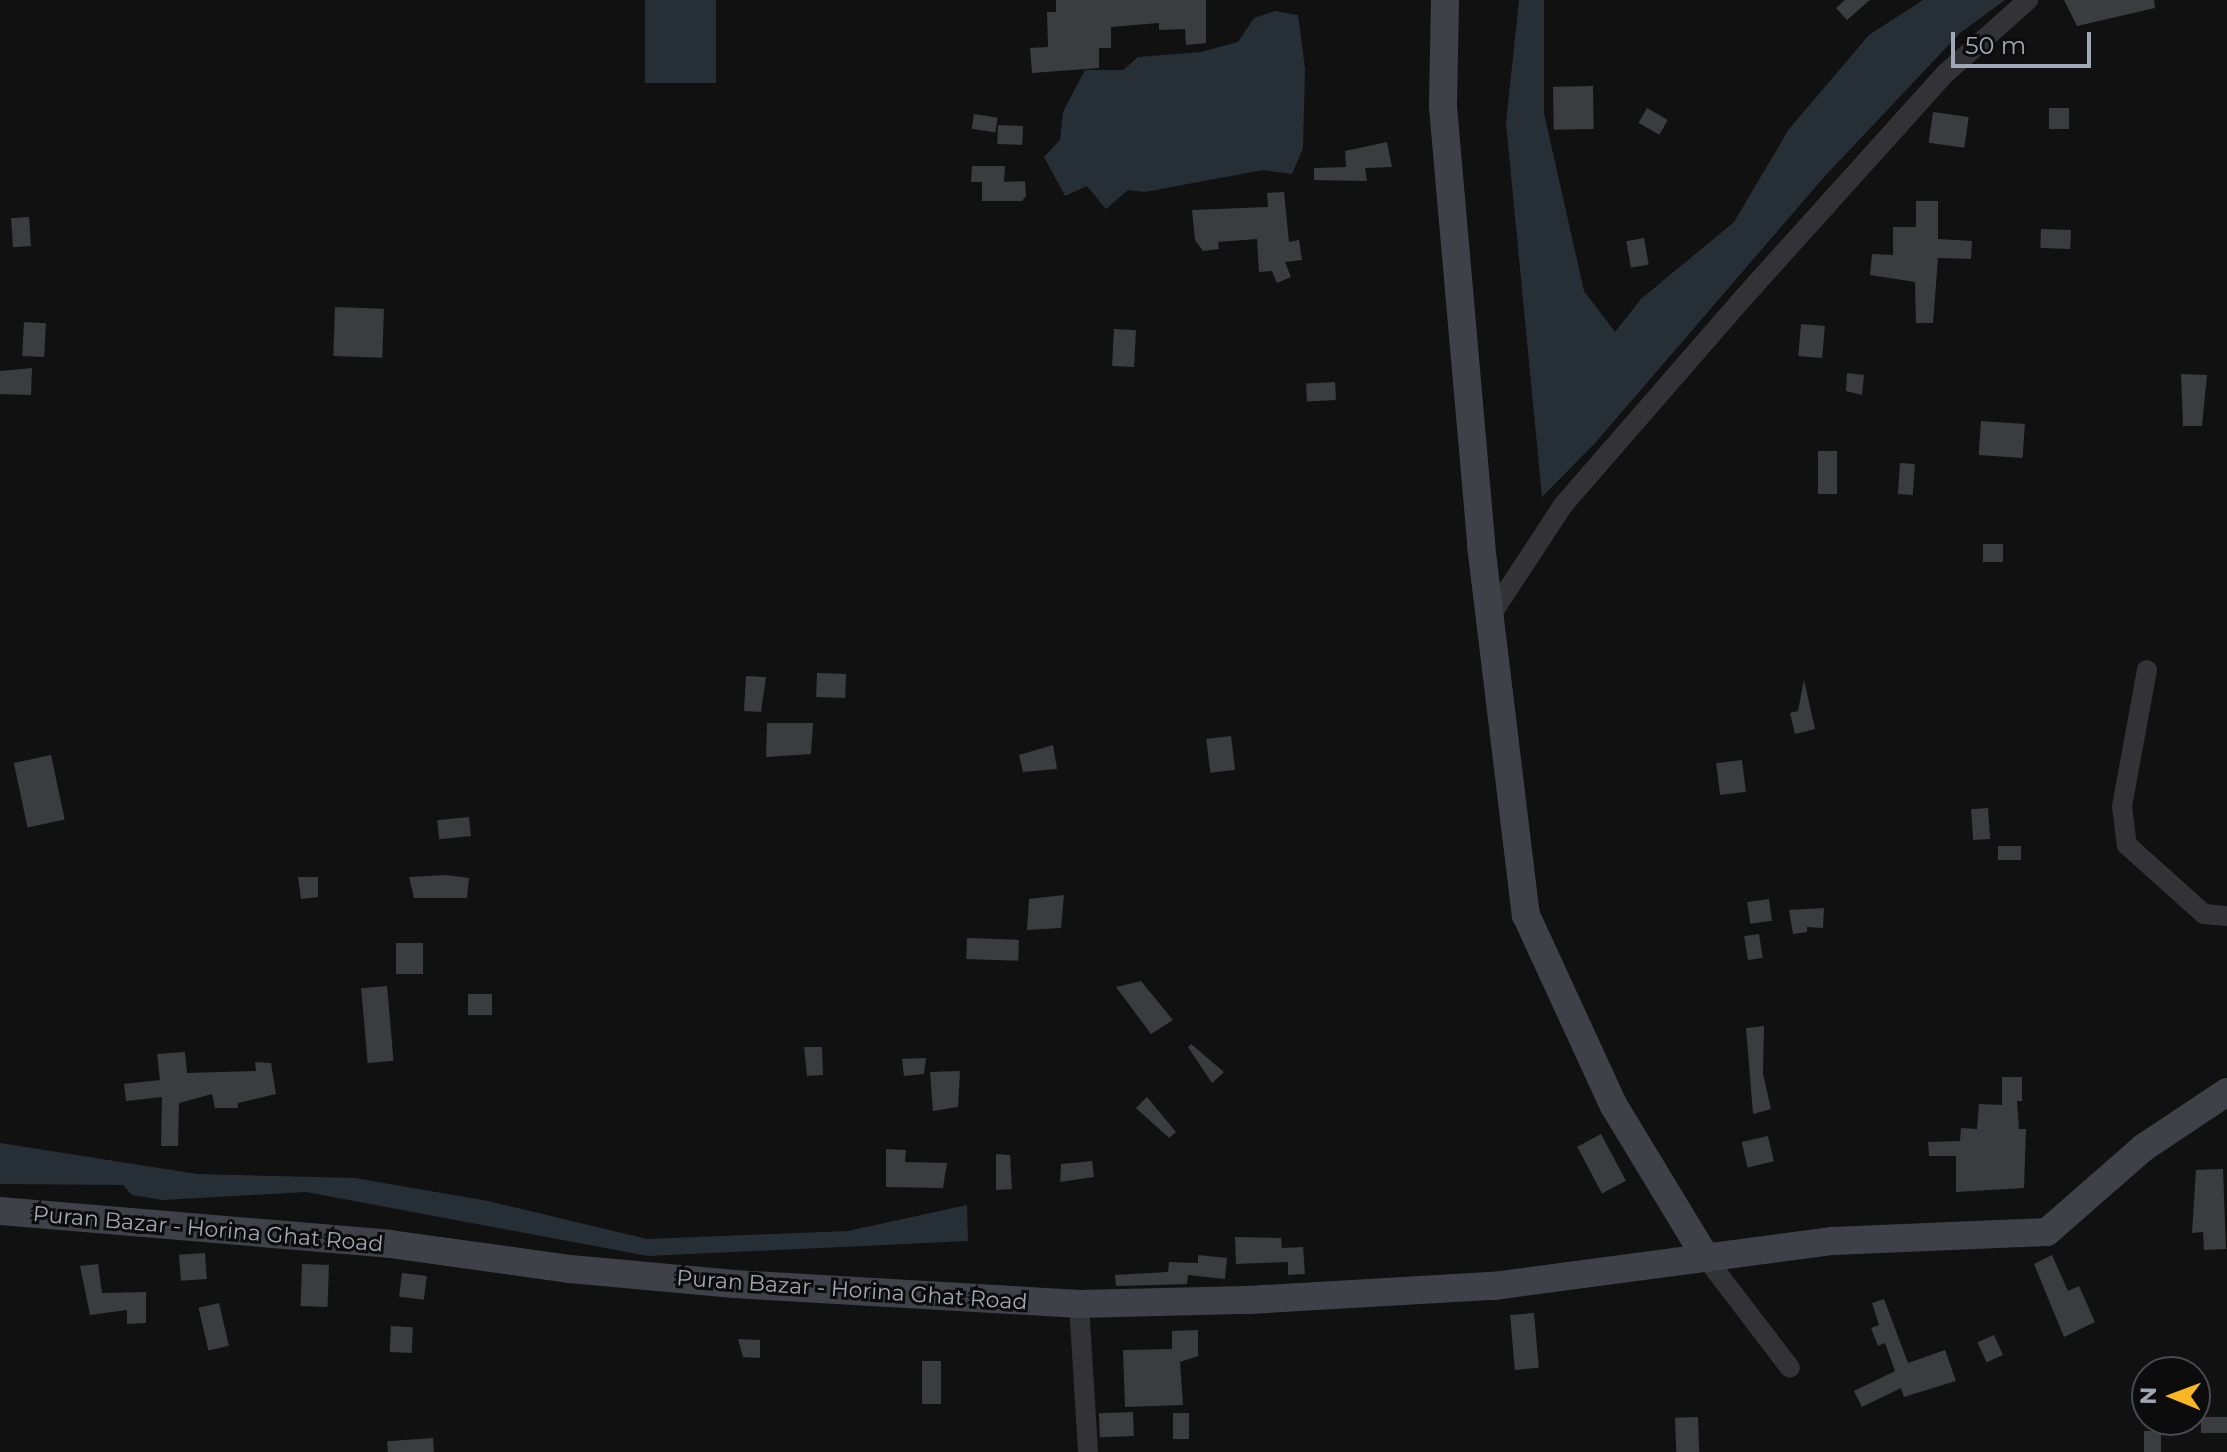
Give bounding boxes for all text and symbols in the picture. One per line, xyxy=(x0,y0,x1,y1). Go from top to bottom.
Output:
scale bar xyxy=(1955,16,2095,66)
text: 50 m xyxy=(1965,31,2026,60)
street label: Puran Bazar - Horina Ghat Road xyxy=(32,1201,384,1257)
street label: Puran Bazar - Horina Ghat Road xyxy=(676,1265,1028,1315)
north arrow xyxy=(2131,1356,2211,1436)
text: N xyxy=(2135,1386,2162,1405)

